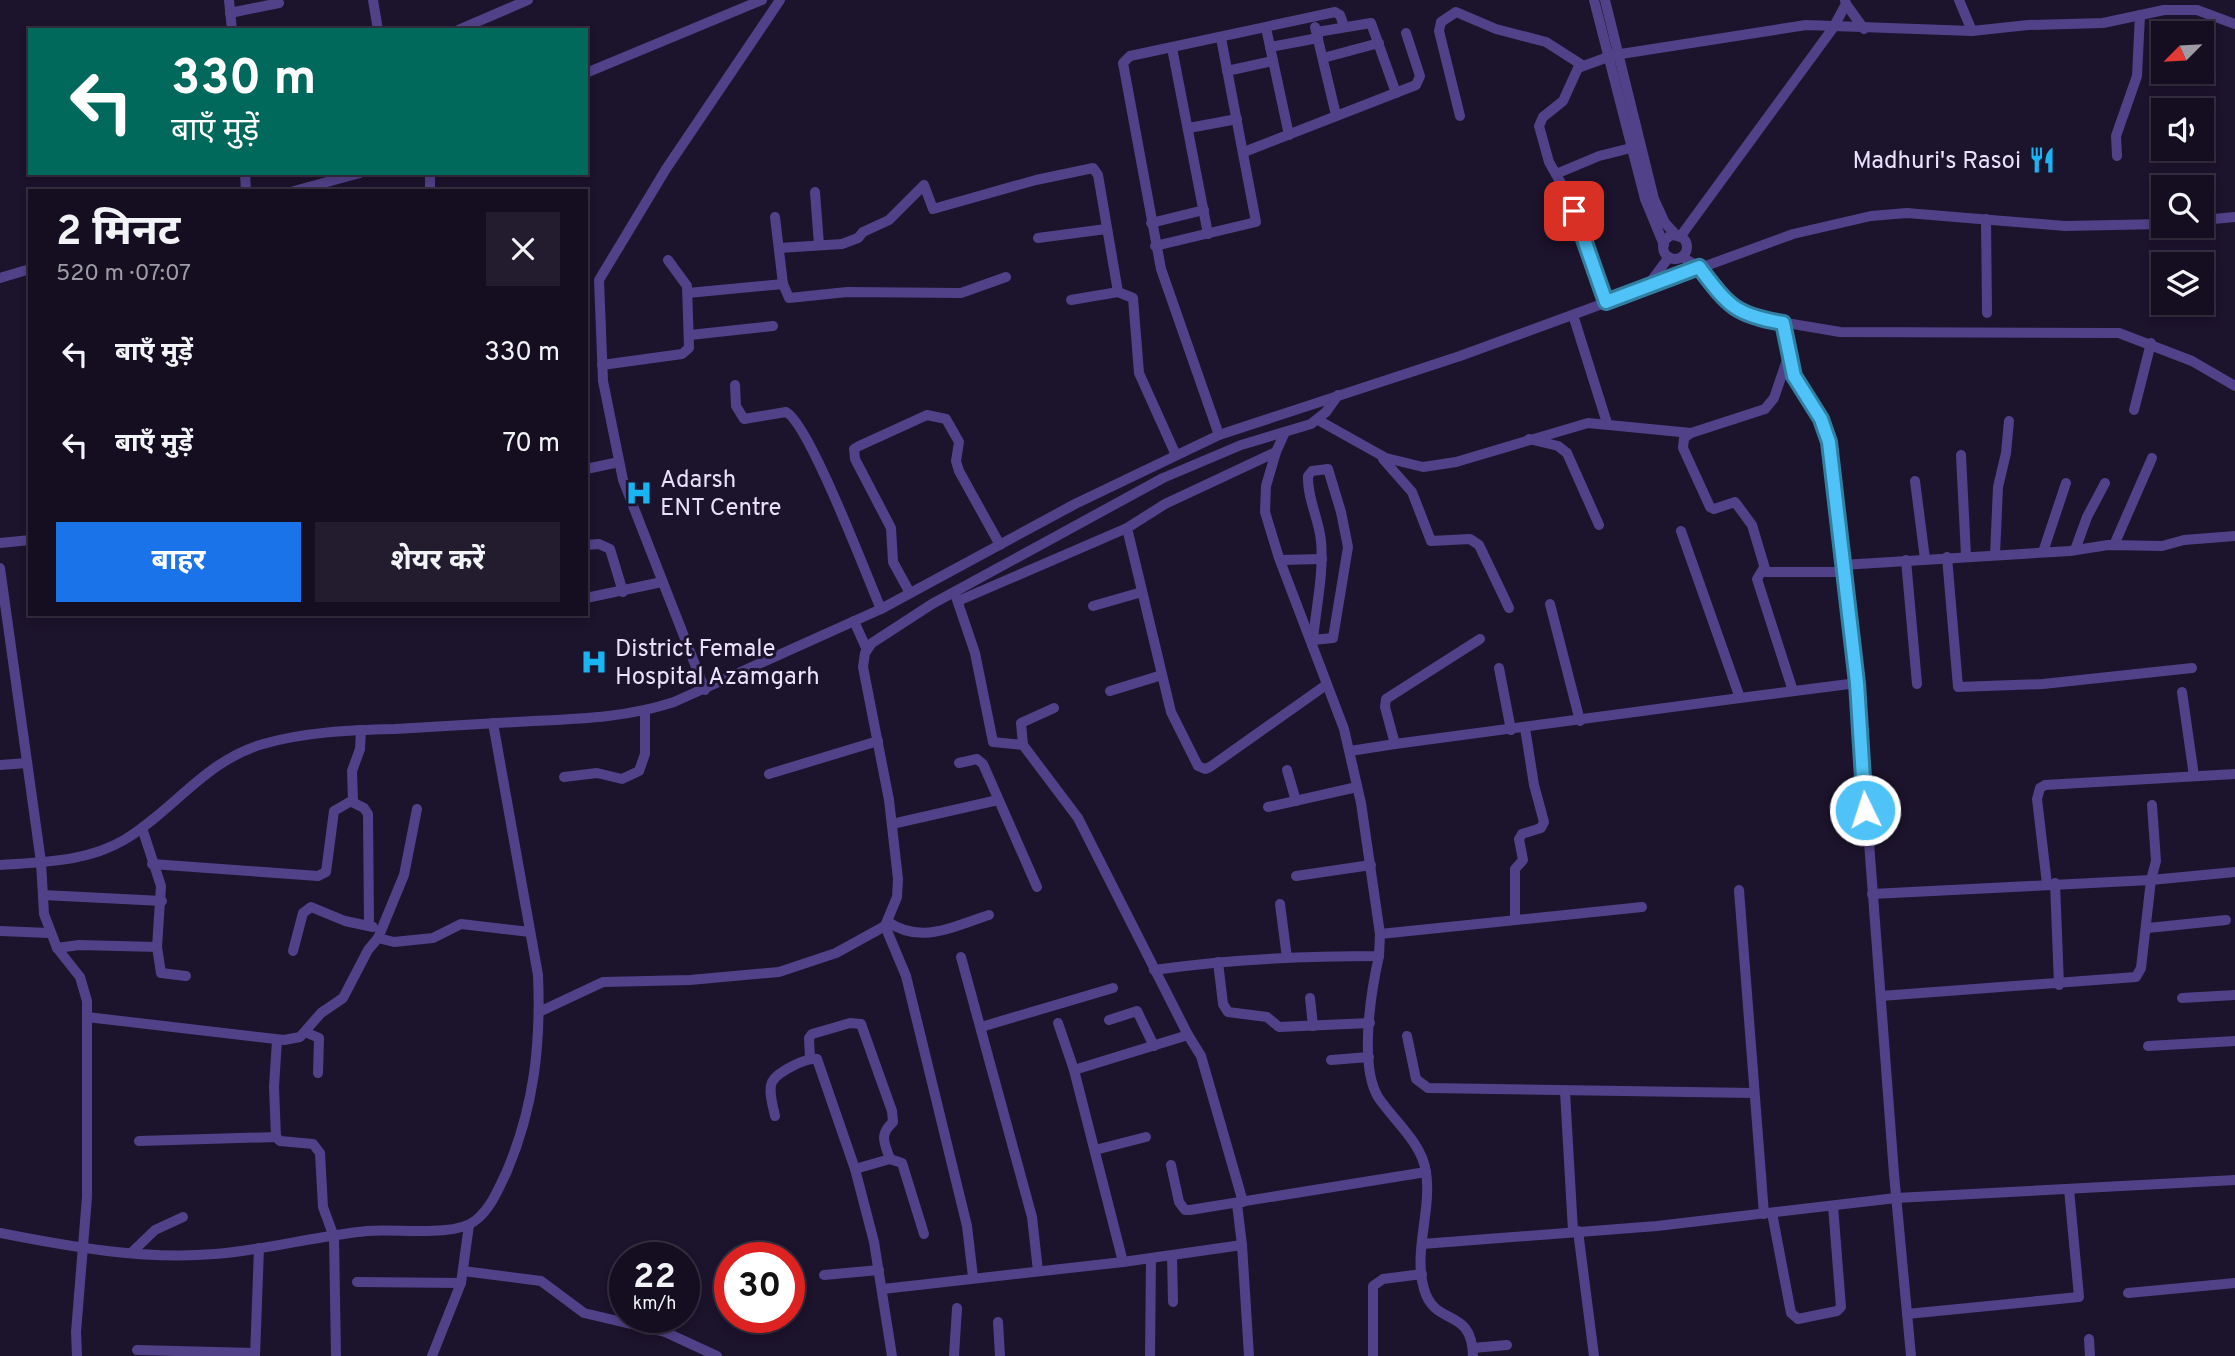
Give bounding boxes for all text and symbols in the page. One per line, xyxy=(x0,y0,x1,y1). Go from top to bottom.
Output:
north arrow xyxy=(2151,21,2214,84)
map controls xyxy=(2151,21,2214,315)
text: 330 m xyxy=(171,50,316,112)
icon: left xyxy=(56,56,147,147)
button: sound xyxy=(2151,98,2214,161)
text: बाएँ मुड़ें xyxy=(171,112,259,152)
restaurant icon: Madhuri's Rasoi xyxy=(2027,145,2057,175)
place label: Madhuri's Rasoi xyxy=(1853,147,2021,177)
button: search xyxy=(2151,175,2214,238)
pin xyxy=(1544,181,1604,241)
icon: arrive xyxy=(1555,192,1593,230)
text: 2 मिनट xyxy=(56,207,180,260)
button: close xyxy=(486,212,560,286)
button: layers xyxy=(2151,252,2214,315)
text: 520 m · 07:07 xyxy=(56,260,191,289)
icon: left xyxy=(56,335,94,373)
text: बाएँ मुड़ें xyxy=(115,337,193,370)
text: 330 m xyxy=(484,337,560,370)
icon: left xyxy=(56,426,94,464)
text: बाएँ मुड़ें xyxy=(115,428,193,461)
text: 70 m xyxy=(502,428,560,461)
place label: Adarsh ENT Centre xyxy=(660,466,782,524)
hospital icon: Adarsh ENT Centre xyxy=(624,478,654,508)
button: बाहर xyxy=(56,522,301,602)
button: शेयर करें xyxy=(315,522,560,602)
place label: District Female Hospital Azamgarh xyxy=(615,635,820,693)
hospital icon: District Female Hospital Azamgarh xyxy=(579,647,609,677)
position arrow xyxy=(1828,773,1902,847)
speed limit sign: 30 xyxy=(714,1242,805,1333)
text: 22 xyxy=(633,1256,676,1300)
text: km/h xyxy=(633,1293,676,1316)

